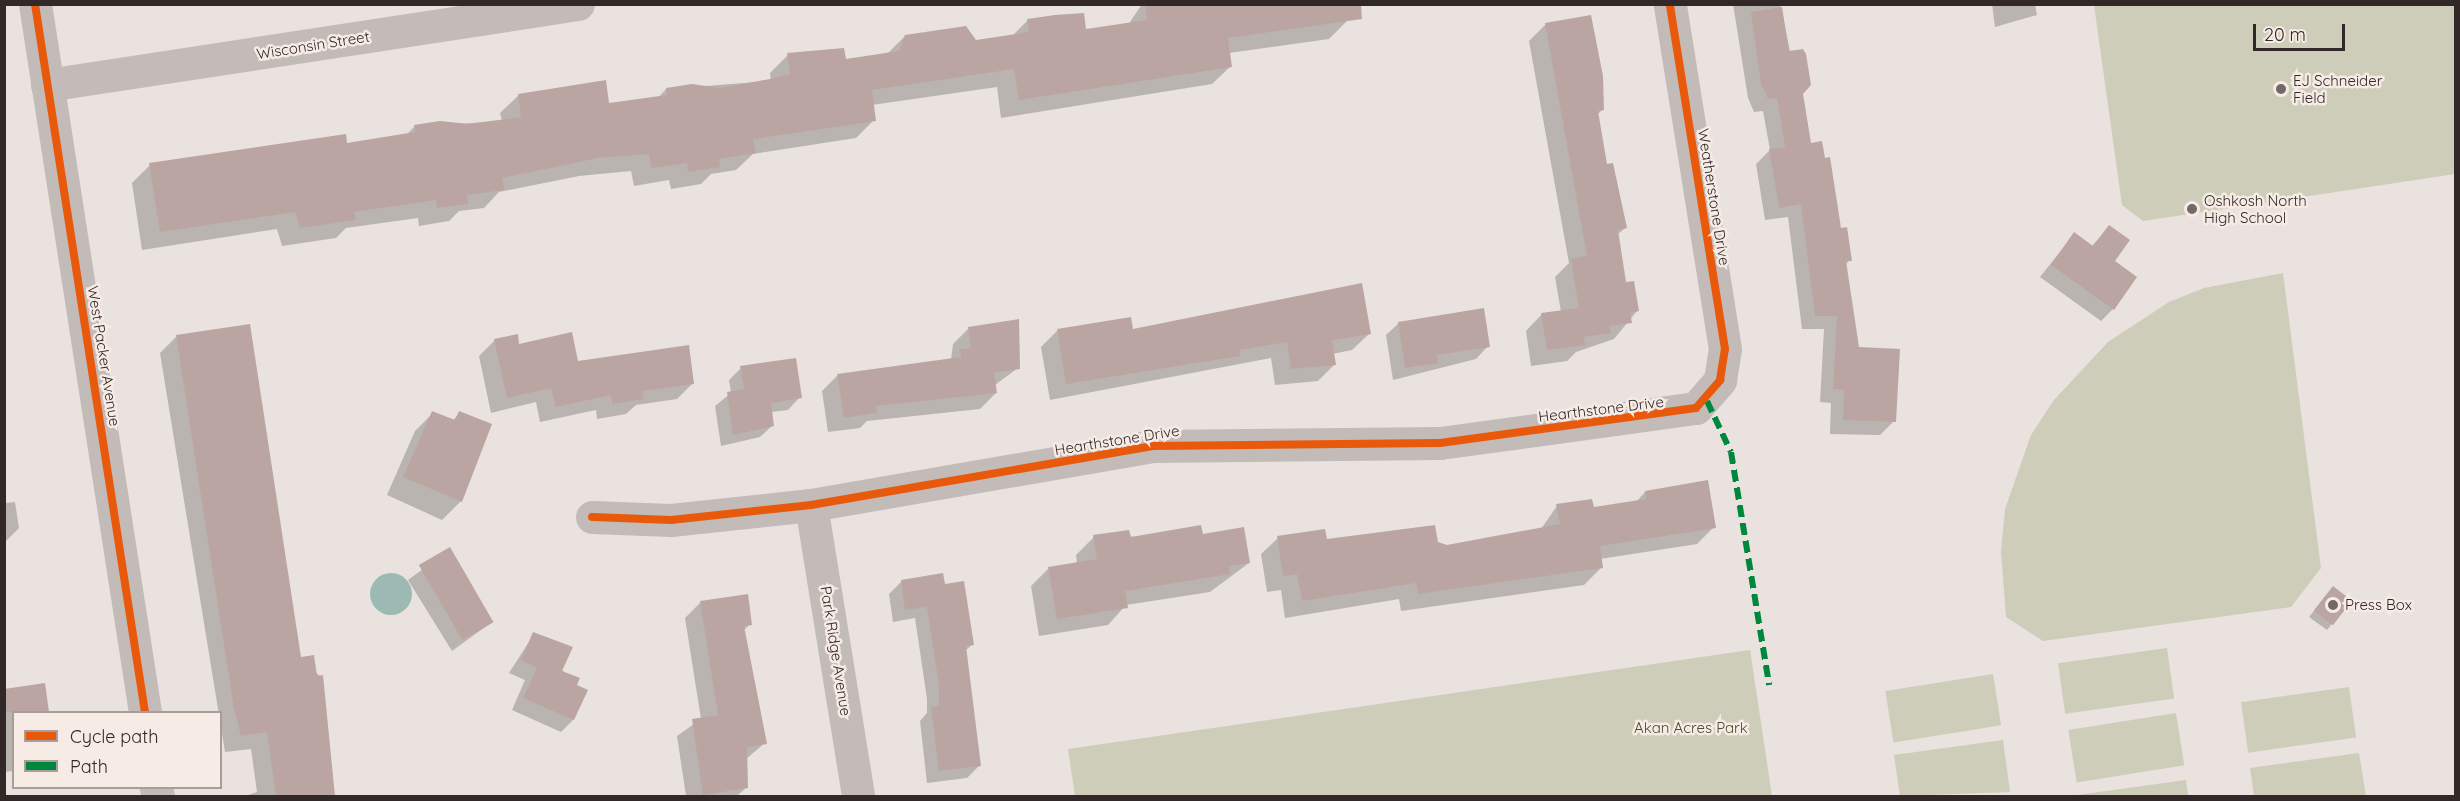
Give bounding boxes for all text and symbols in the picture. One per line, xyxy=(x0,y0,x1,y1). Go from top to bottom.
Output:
scale bar xyxy=(2256,12,2348,50)
text: 20 m xyxy=(2264,23,2306,46)
street label: Wisconsin Street xyxy=(255,27,371,63)
place label: EJ Schneider Field xyxy=(2293,71,2382,106)
marker: EJ Schneider Field xyxy=(2274,82,2288,96)
street label: Weatherstone Drive xyxy=(1694,127,1734,267)
place label: Oshkosh North High School xyxy=(2204,191,2307,226)
marker: Oshkosh North High School xyxy=(2185,202,2199,216)
street label: West Packer Avenue xyxy=(84,284,124,428)
street label: Hearthstone Drive xyxy=(1537,392,1665,426)
street label: Hearthstone Drive xyxy=(1053,421,1181,459)
street label: Park Ridge Avenue xyxy=(817,585,855,717)
place label: Press Box xyxy=(2345,596,2412,614)
marker: Press Box xyxy=(2326,598,2340,612)
legend xyxy=(12,711,222,789)
park label: Akan Acres Park xyxy=(1634,719,1748,737)
text: Cycle path xyxy=(70,725,158,748)
text: Path xyxy=(70,755,108,778)

